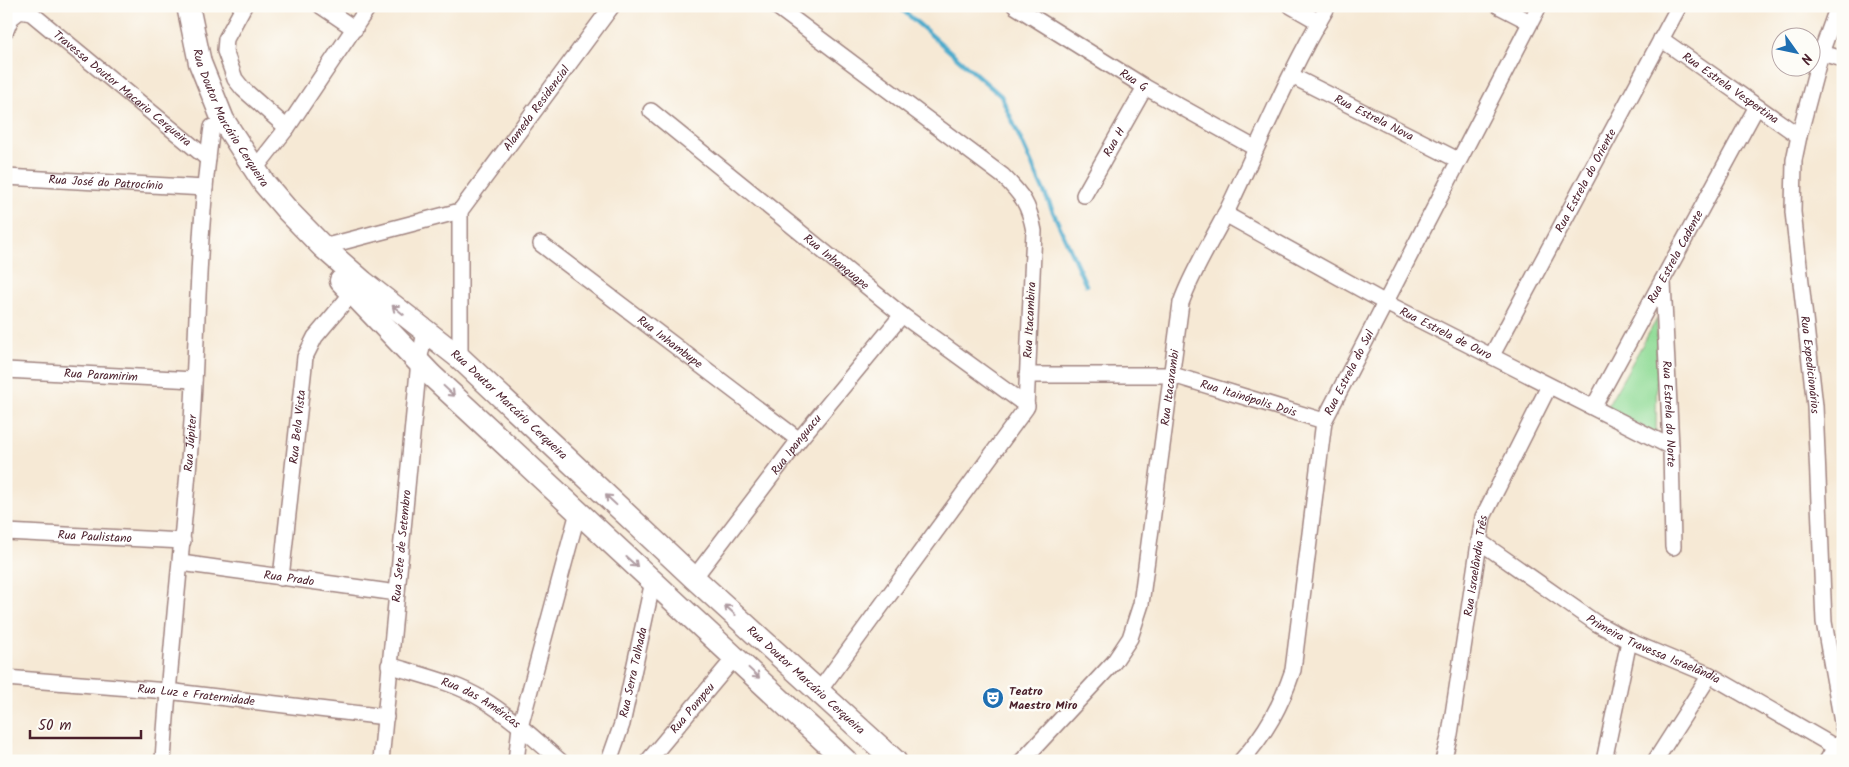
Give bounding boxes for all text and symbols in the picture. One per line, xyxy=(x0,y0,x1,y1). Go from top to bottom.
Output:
street label: Travessa Doutor Macario Cerqueira xyxy=(49,26,196,151)
north arrow xyxy=(1772,28,1822,78)
street label: Rua Doutor Marcário Cerqueira xyxy=(188,47,274,192)
street label: Rua Estrela Vespertina xyxy=(1678,47,1783,129)
text: N xyxy=(1794,49,1818,68)
street label: Alameda Residencial xyxy=(498,61,574,155)
street label: Rua G xyxy=(1116,64,1152,96)
street label: Rua Estrela Nova xyxy=(1331,89,1418,146)
street label: Rua H xyxy=(1098,124,1130,160)
street label: Rua Estrela do Oriente xyxy=(1550,125,1621,236)
street label: Rua José do Patrocínio xyxy=(48,170,164,195)
street label: Rua Estrela Cadente xyxy=(1642,206,1709,307)
street label: Rua Inhanguape xyxy=(799,229,874,295)
street label: Rua Itacambira xyxy=(1019,281,1042,359)
street label: Rua Estrela de Ouro xyxy=(1396,302,1495,365)
one-way arrow xyxy=(392,305,405,316)
street label: Rua Inhambupe xyxy=(633,311,707,374)
street label: Rua Expedicionários xyxy=(1795,315,1825,414)
street label: Rua Estrela do Sul xyxy=(1319,326,1379,419)
street label: Rua Doutor Marcário Cerqueira xyxy=(447,345,572,464)
street label: Rua Itacarambi xyxy=(1155,347,1184,427)
street label: Rua Estrela do Norte xyxy=(1657,360,1681,468)
street label: Rua Paramirim xyxy=(63,364,139,387)
street label: Rua Itainópolis Dois xyxy=(1198,374,1299,422)
one-way arrow xyxy=(442,385,455,397)
street label: Rua Bela Vista xyxy=(284,389,311,465)
street label: Rua Ipanguacu xyxy=(766,410,826,479)
street label: Rua Júpiter xyxy=(179,413,202,473)
street label: Rua Sete de Setembro xyxy=(387,489,416,603)
one-way arrow xyxy=(604,494,617,506)
street label: Rua Israelândia Três xyxy=(1458,514,1493,618)
street label: Rua Paulistano xyxy=(57,525,132,548)
one-way arrow xyxy=(625,556,638,567)
street label: Rua Prado xyxy=(262,565,315,591)
one-way arrow xyxy=(723,604,736,616)
street label: Primeira Travessa Israelândia xyxy=(1582,609,1724,689)
street label: Rua Doutor Marcário Cerqueira xyxy=(743,621,870,739)
street label: Rua Serra Talhada xyxy=(614,625,652,719)
one-way arrow xyxy=(747,667,760,679)
street label: Rua das Américas xyxy=(439,672,525,733)
street label: Rua Pompeu xyxy=(665,678,720,738)
street label: Rua Luz e Fraternidade xyxy=(137,679,257,711)
place label: Teatro Maestro Miro xyxy=(1009,682,1078,715)
theatre icon: Teatro Maestro Miro xyxy=(981,686,1005,710)
scale bar xyxy=(30,707,141,739)
text: 50 m xyxy=(38,714,72,738)

